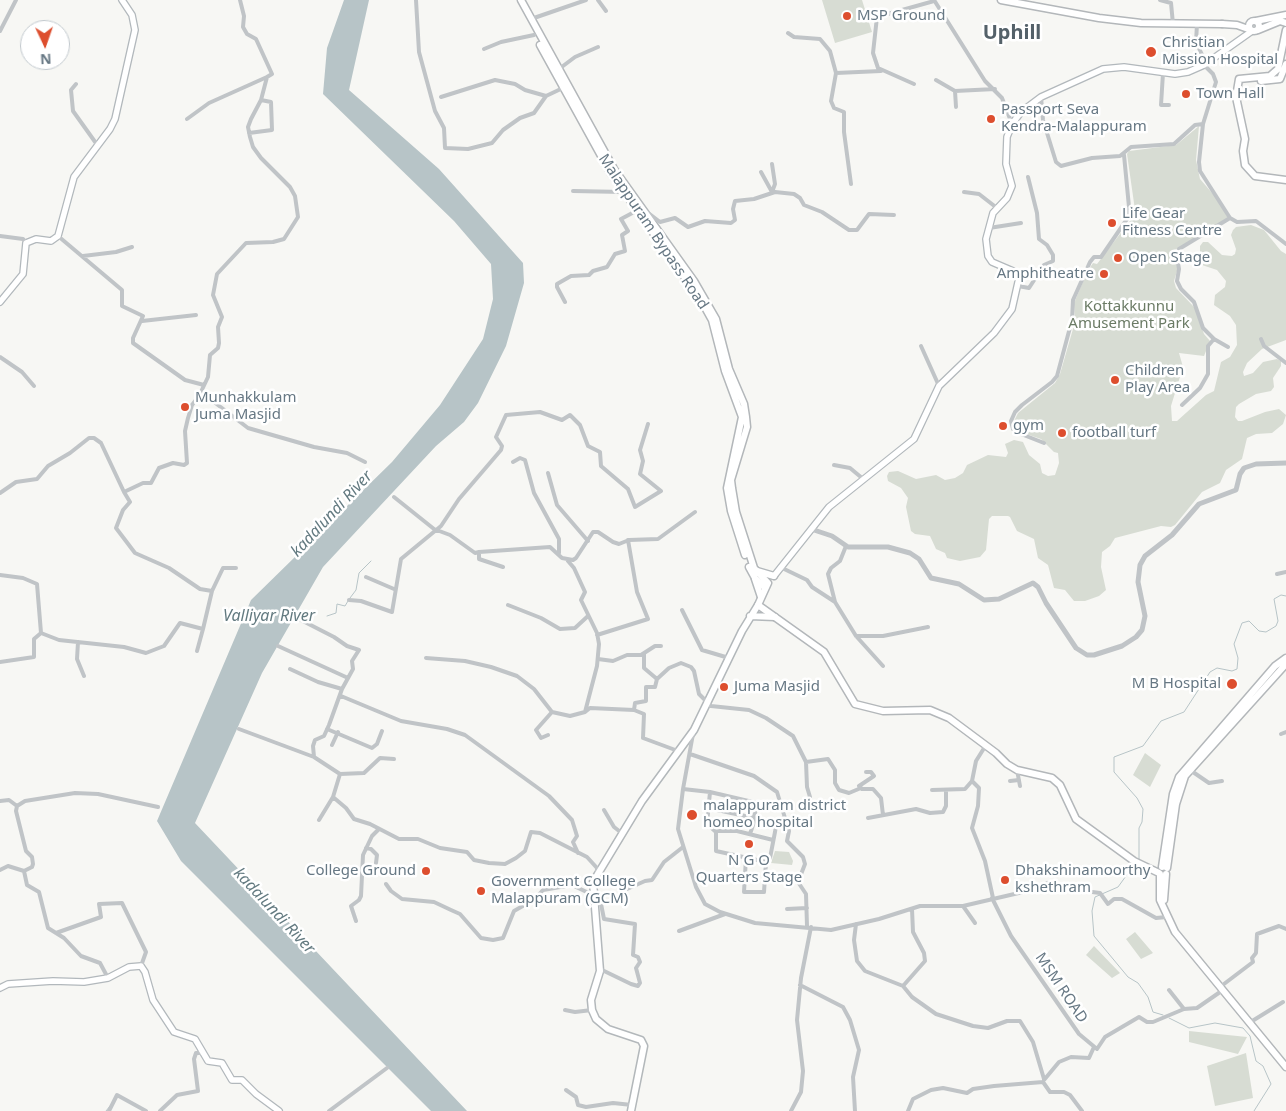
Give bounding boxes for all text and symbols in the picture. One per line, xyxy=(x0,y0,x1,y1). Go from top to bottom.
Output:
place label: MSP Ground xyxy=(857,7,945,25)
marker: MSP Ground xyxy=(841,10,853,22)
north arrow xyxy=(20,20,70,70)
district label: Uphill xyxy=(983,21,1041,45)
place label: Christian Mission Hospital xyxy=(1162,34,1278,69)
marker: Christian Mission Hospital xyxy=(1144,45,1158,59)
text: N xyxy=(40,50,52,69)
place label: Town Hall xyxy=(1196,85,1264,103)
marker: Town Hall xyxy=(1180,88,1192,100)
place label: Passport Seva Kendra-Malappuram xyxy=(1001,101,1147,136)
marker: Passport Seva Kendra-Malappuram xyxy=(985,113,997,125)
street label: Malappuram Bypass Road xyxy=(594,151,712,313)
place label: Life Gear Fitness Centre xyxy=(1122,205,1222,240)
marker: Life Gear Fitness Centre xyxy=(1106,217,1118,229)
place label: Open Stage xyxy=(1128,249,1210,267)
marker: Open Stage xyxy=(1112,252,1124,264)
place label: Amphitheatre xyxy=(997,265,1094,283)
marker: Amphitheatre xyxy=(1098,268,1110,280)
park label: Kottakkunnu Amusement Park xyxy=(1068,298,1190,333)
place label: Children Play Area xyxy=(1125,362,1190,397)
marker: Children Play Area xyxy=(1109,374,1121,386)
place label: Munhakkulam Juma Masjid xyxy=(195,389,296,424)
marker: Munhakkulam Juma Masjid xyxy=(179,401,191,413)
place label: gym xyxy=(1013,417,1044,435)
marker: gym xyxy=(997,420,1009,432)
place label: football turf xyxy=(1072,424,1156,442)
marker: football turf xyxy=(1056,427,1068,439)
water label: kadalundi River xyxy=(287,467,377,561)
water label: Valliyar River xyxy=(223,606,315,626)
place label: M B Hospital xyxy=(1132,675,1221,693)
marker: M B Hospital xyxy=(1225,677,1239,691)
place label: Juma Masjid xyxy=(734,678,820,696)
marker: Juma Masjid xyxy=(718,681,730,693)
place label: malappuram district homeo hospital xyxy=(703,797,846,832)
marker: malappuram district homeo hospital xyxy=(685,808,699,822)
marker: N G O Quarters Stage xyxy=(743,838,755,850)
place label: N G O Quarters Stage xyxy=(696,852,802,887)
place label: College Ground xyxy=(306,862,416,880)
place label: Dhakshinamoorthy kshethram xyxy=(1015,862,1150,897)
water label: kadalundi River xyxy=(229,864,319,958)
marker: College Ground xyxy=(420,865,432,877)
place label: Government College Malappuram (GCM) xyxy=(491,873,636,908)
marker: Dhakshinamoorthy kshethram xyxy=(999,874,1011,886)
marker: Government College Malappuram (GCM) xyxy=(475,885,487,897)
street label: MSM ROAD xyxy=(1031,950,1091,1026)

